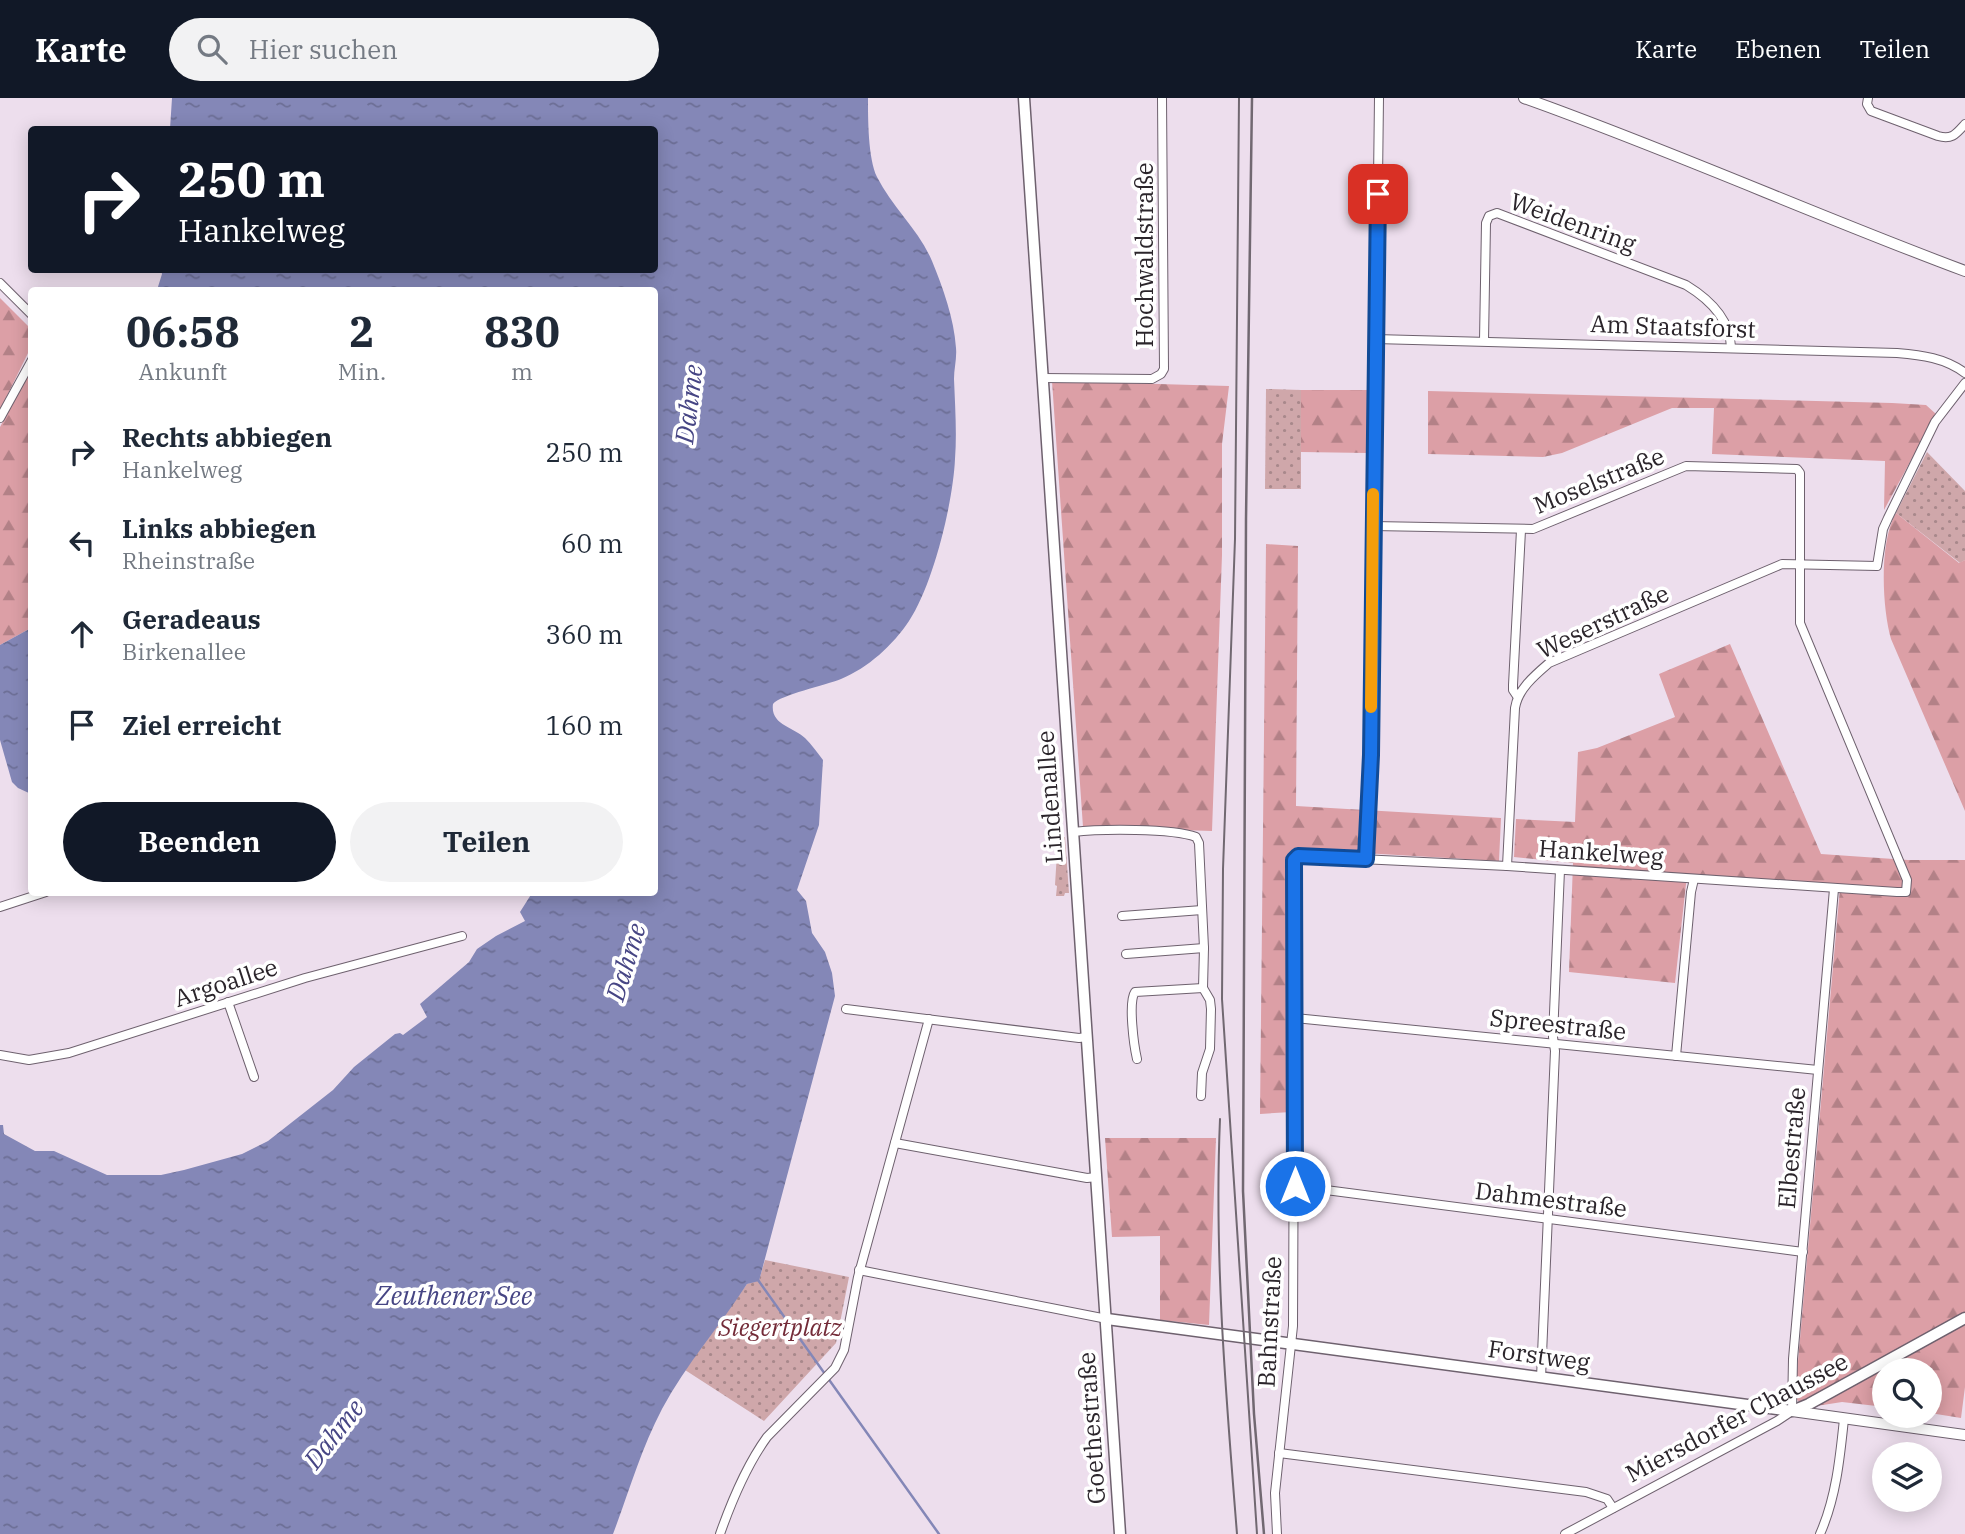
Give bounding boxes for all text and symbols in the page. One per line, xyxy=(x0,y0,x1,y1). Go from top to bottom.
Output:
search box xyxy=(169,18,659,81)
text: Karte xyxy=(35,28,127,71)
icon: search xyxy=(193,30,231,68)
text: Hier suchen xyxy=(249,32,398,66)
text: Karte xyxy=(1635,33,1697,65)
text: Ebenen xyxy=(1735,33,1822,65)
text: Teilen xyxy=(1860,33,1930,65)
text: 250 m xyxy=(178,147,325,210)
icon: right xyxy=(63,154,154,245)
street label: Hochwaldstraße xyxy=(1128,162,1160,348)
pin xyxy=(1348,164,1408,224)
icon: arrive xyxy=(1359,175,1397,213)
street label: Weidenring xyxy=(1506,184,1641,260)
text: Hankelweg xyxy=(178,209,345,251)
text: 06:58 xyxy=(126,304,240,359)
text: 2 xyxy=(349,304,375,359)
text: 830 xyxy=(484,304,560,359)
street label: Am Staatsforst xyxy=(1590,307,1756,345)
text: Ankunft xyxy=(139,356,227,386)
text: Min. xyxy=(338,356,386,386)
text: m xyxy=(511,356,533,386)
water label: Dahme xyxy=(666,362,710,446)
text: Rechts abbiegen xyxy=(122,420,332,454)
icon: right xyxy=(63,433,101,471)
text: 250 m xyxy=(545,435,623,469)
street label: Moselstraße xyxy=(1529,439,1669,521)
text: Hankelweg xyxy=(122,454,242,484)
text: Links abbiegen xyxy=(122,511,317,545)
icon: left xyxy=(63,524,101,562)
text: 60 m xyxy=(561,526,623,560)
text: Rheinstraße xyxy=(122,545,255,575)
street label: Weserstraße xyxy=(1531,577,1674,666)
text: Geradeaus xyxy=(122,602,261,636)
icon: ahead xyxy=(63,615,101,653)
text: 360 m xyxy=(545,617,623,651)
text: Birkenallee xyxy=(122,636,246,666)
icon: arrive xyxy=(63,706,101,744)
text: Ziel erreicht xyxy=(122,708,281,742)
text: 160 m xyxy=(545,708,623,742)
street label: Lindenallee xyxy=(1028,730,1070,865)
button: Beenden xyxy=(63,802,336,882)
button: Teilen xyxy=(350,802,623,882)
street label: Hankelweg xyxy=(1537,832,1665,872)
water label: Dahme xyxy=(597,918,653,1006)
street label: Argoallee xyxy=(170,950,282,1014)
street label: Spreestraße xyxy=(1488,1001,1628,1047)
street label: Elbestraße xyxy=(1770,1086,1812,1210)
position arrow xyxy=(1258,1149,1332,1223)
street label: Dahmestraße xyxy=(1473,1174,1629,1224)
street label: Bahnstraße xyxy=(1250,1255,1288,1388)
water label: Zeuthener See xyxy=(375,1278,533,1312)
park label: Siegertplatz xyxy=(717,1311,843,1343)
street label: Forstweg xyxy=(1486,1332,1592,1378)
street label: Miersdorfer Chaussee xyxy=(1620,1345,1853,1489)
street label: Goethestraße xyxy=(1070,1351,1112,1505)
map controls xyxy=(1872,1358,1942,1512)
button: search xyxy=(1872,1358,1942,1428)
water label: Dahme xyxy=(295,1391,371,1476)
button: layers xyxy=(1872,1442,1942,1512)

